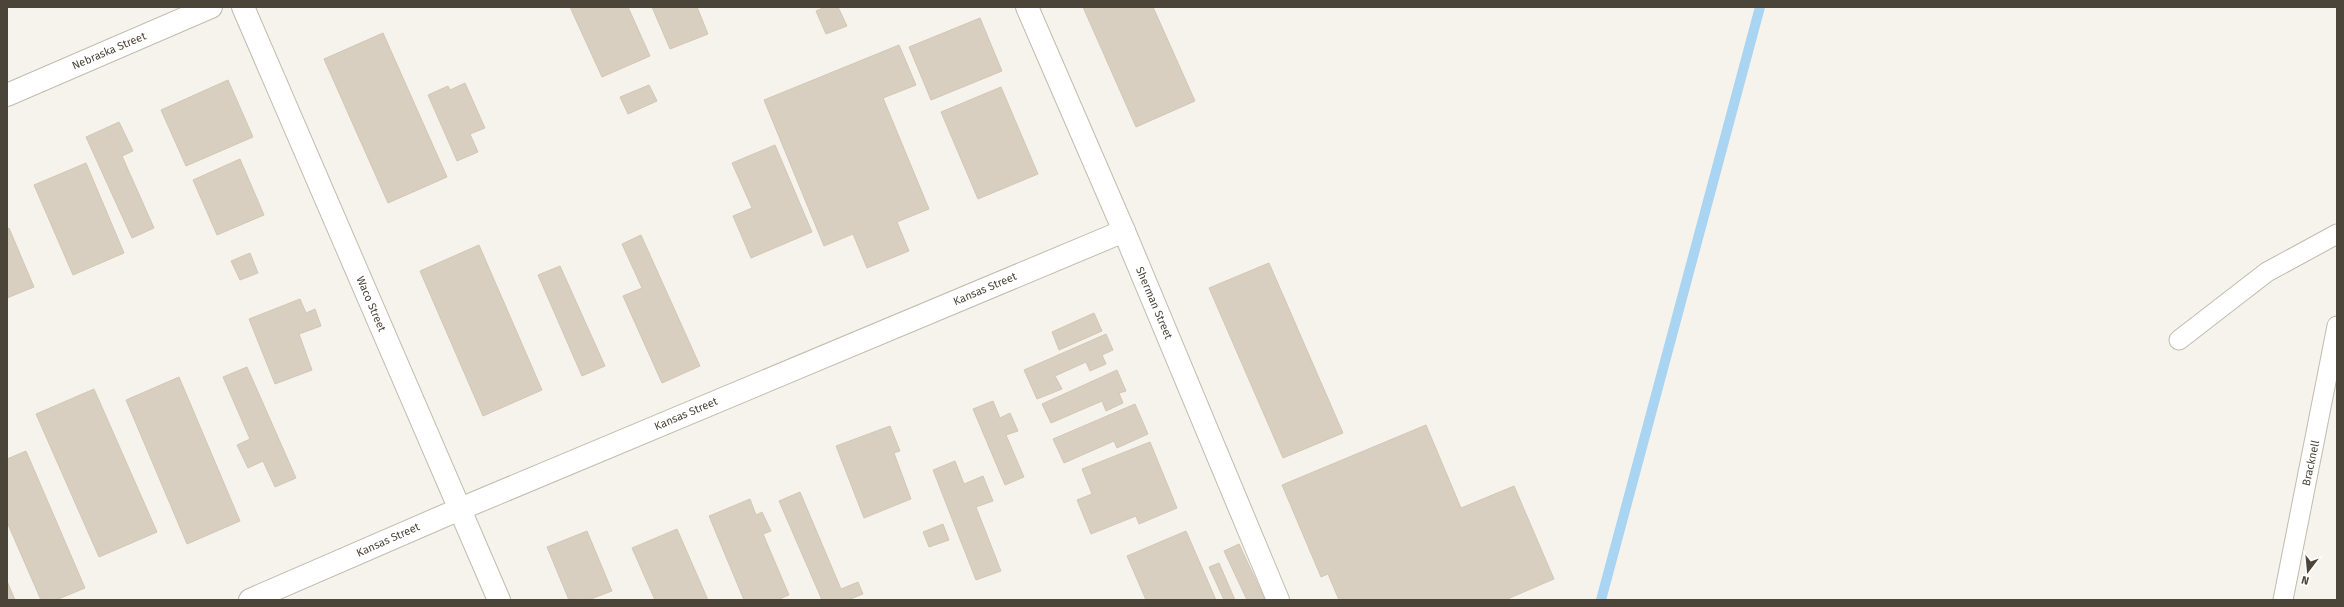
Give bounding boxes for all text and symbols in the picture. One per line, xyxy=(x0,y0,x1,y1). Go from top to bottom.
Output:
street label: Nebraska Street xyxy=(70,30,148,72)
street label: Sherman Street xyxy=(1133,265,1175,341)
street label: Kansas Street xyxy=(951,270,1019,308)
street label: Waco Street xyxy=(353,274,389,334)
street label: Kansas Street xyxy=(652,395,720,433)
street label: Bracknell xyxy=(2300,439,2322,487)
street label: Kansas Street xyxy=(354,520,422,560)
north arrow xyxy=(2288,551,2328,591)
text: N xyxy=(2300,573,2311,587)

